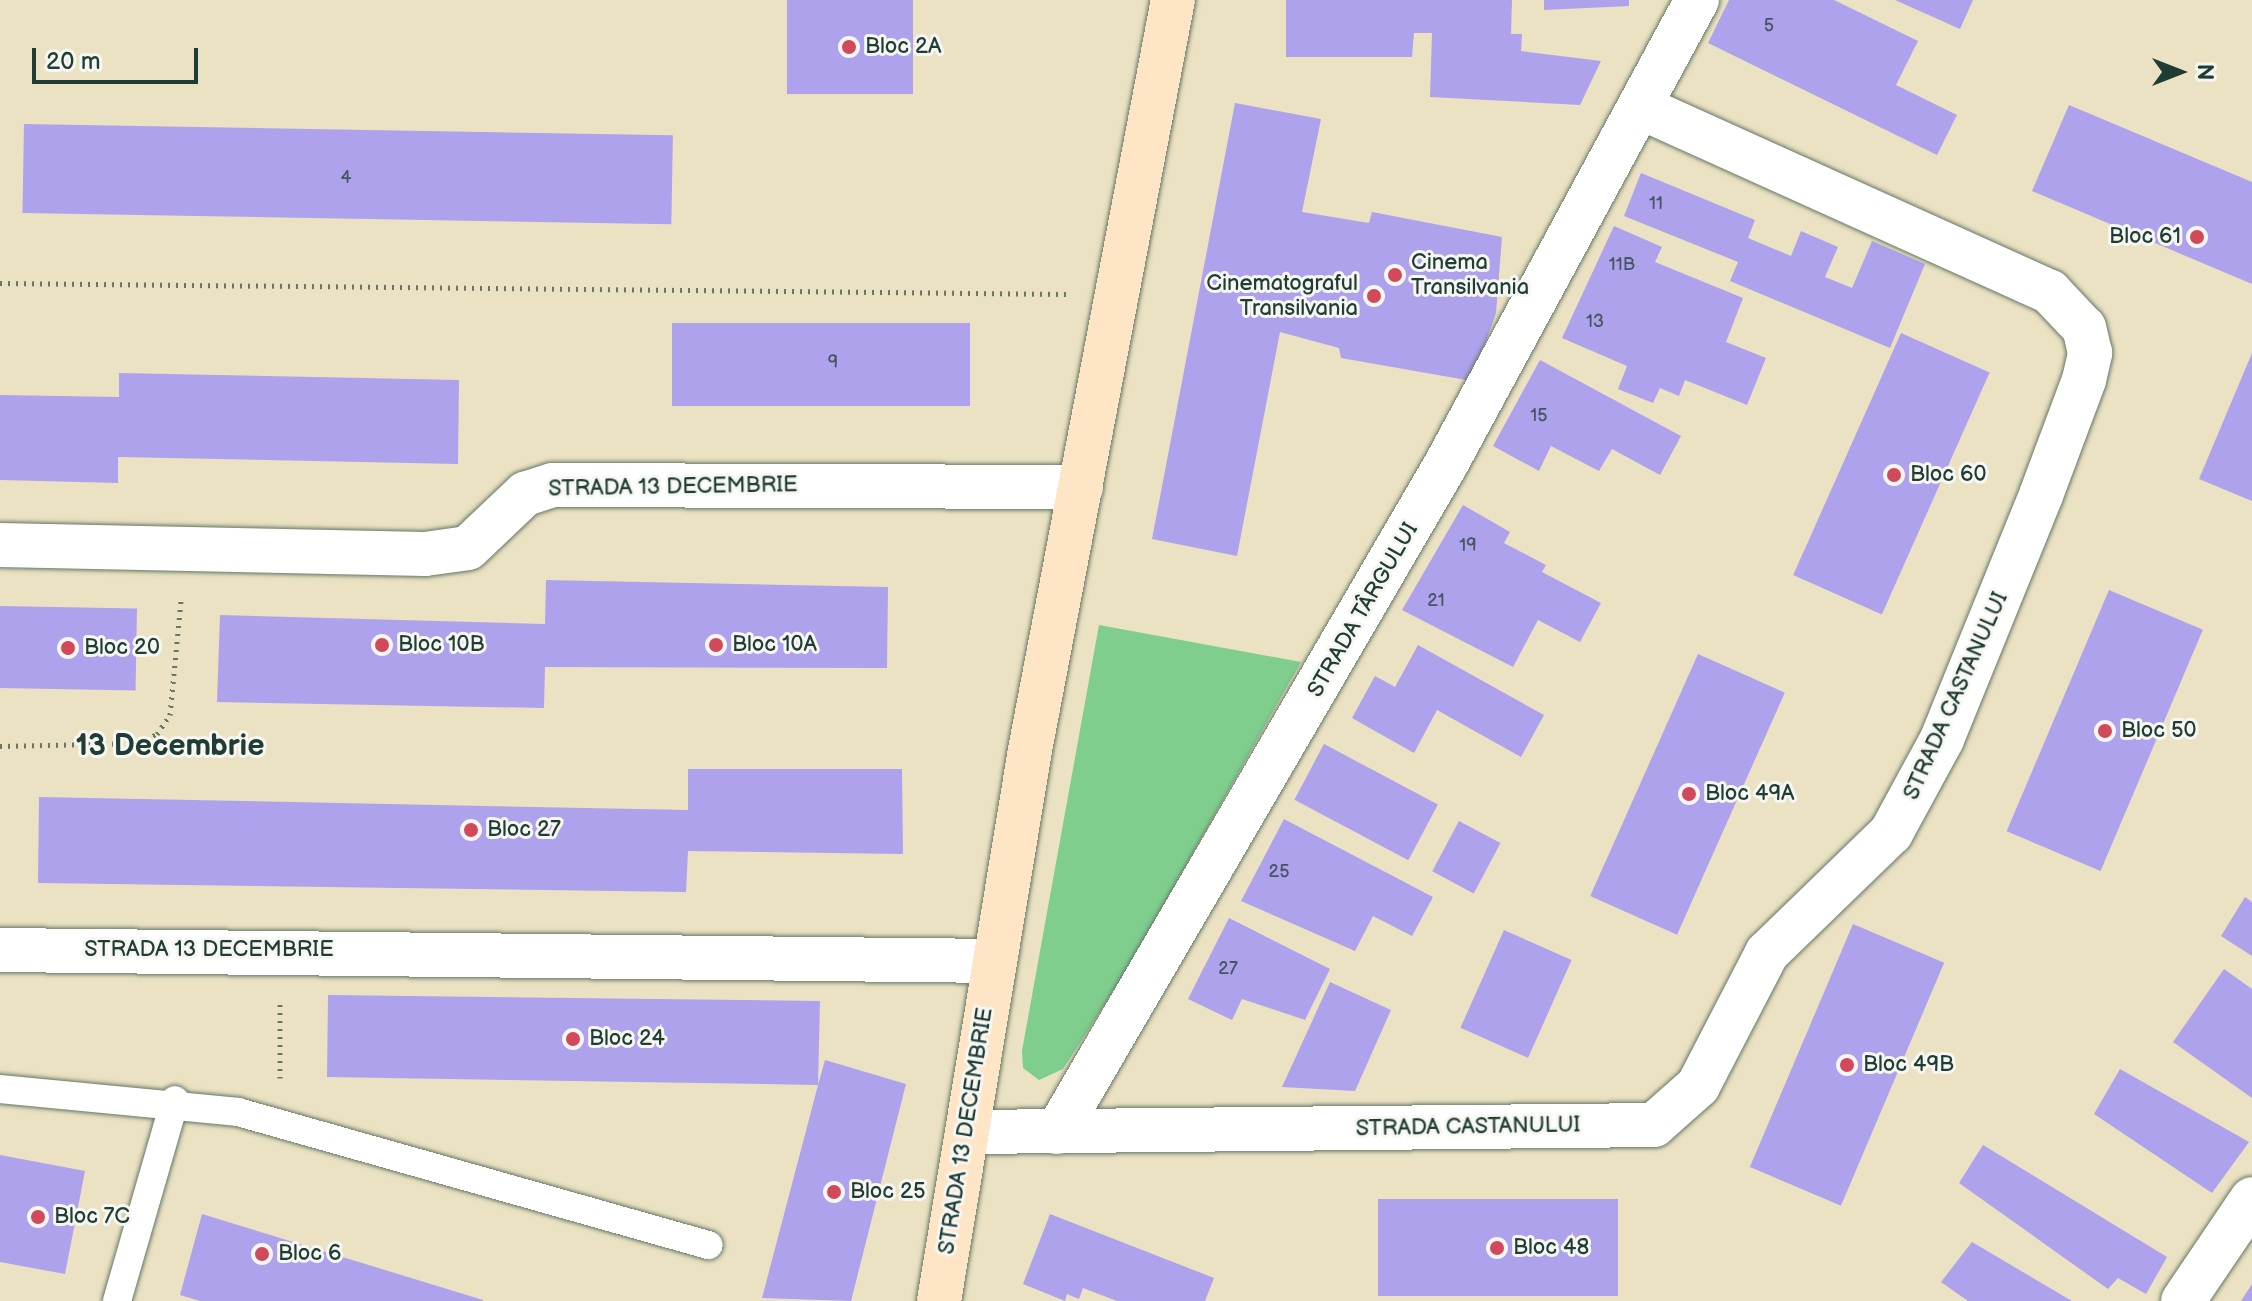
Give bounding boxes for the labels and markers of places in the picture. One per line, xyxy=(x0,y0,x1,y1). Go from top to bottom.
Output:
place label: Bloc 2A xyxy=(865,34,941,60)
marker: Bloc 2A xyxy=(840,38,858,56)
place label: Bloc 61 xyxy=(2109,224,2181,250)
marker: Bloc 61 xyxy=(2188,228,2206,246)
place label: Cinema Transilvania xyxy=(1411,249,1529,300)
marker: Cinema Transilvania xyxy=(1386,266,1404,284)
place label: Cinematograful Transilvania xyxy=(1206,270,1358,322)
marker: Cinematograful Transilvania xyxy=(1365,287,1383,305)
place label: Bloc 60 xyxy=(1910,462,1986,488)
marker: Bloc 60 xyxy=(1885,466,1903,484)
place label: Bloc 10B xyxy=(398,632,484,658)
place label: Bloc 10A xyxy=(732,632,817,658)
place label: Bloc 20 xyxy=(84,635,160,661)
marker: Bloc 10B xyxy=(373,636,391,654)
marker: Bloc 10A xyxy=(707,636,725,654)
marker: Bloc 20 xyxy=(59,639,77,657)
place label: Bloc 50 xyxy=(2121,718,2197,744)
marker: Bloc 50 xyxy=(2096,722,2114,740)
place label: Bloc 49A xyxy=(1705,781,1795,807)
marker: Bloc 49A xyxy=(1680,785,1698,803)
place label: Bloc 27 xyxy=(487,817,561,843)
marker: Bloc 27 xyxy=(462,821,480,839)
place label: Bloc 24 xyxy=(589,1026,665,1052)
marker: Bloc 24 xyxy=(564,1030,582,1048)
place label: Bloc 49B xyxy=(1863,1052,1954,1078)
marker: Bloc 49B xyxy=(1838,1056,1856,1074)
place label: Bloc 25 xyxy=(850,1179,926,1205)
marker: Bloc 25 xyxy=(825,1183,843,1201)
place label: Bloc 7C xyxy=(54,1204,130,1230)
marker: Bloc 7C xyxy=(29,1208,47,1226)
place label: Bloc 48 xyxy=(1513,1235,1589,1261)
marker: Bloc 48 xyxy=(1488,1239,1506,1257)
place label: Bloc 6 xyxy=(278,1241,341,1267)
marker: Bloc 6 xyxy=(253,1245,271,1263)

